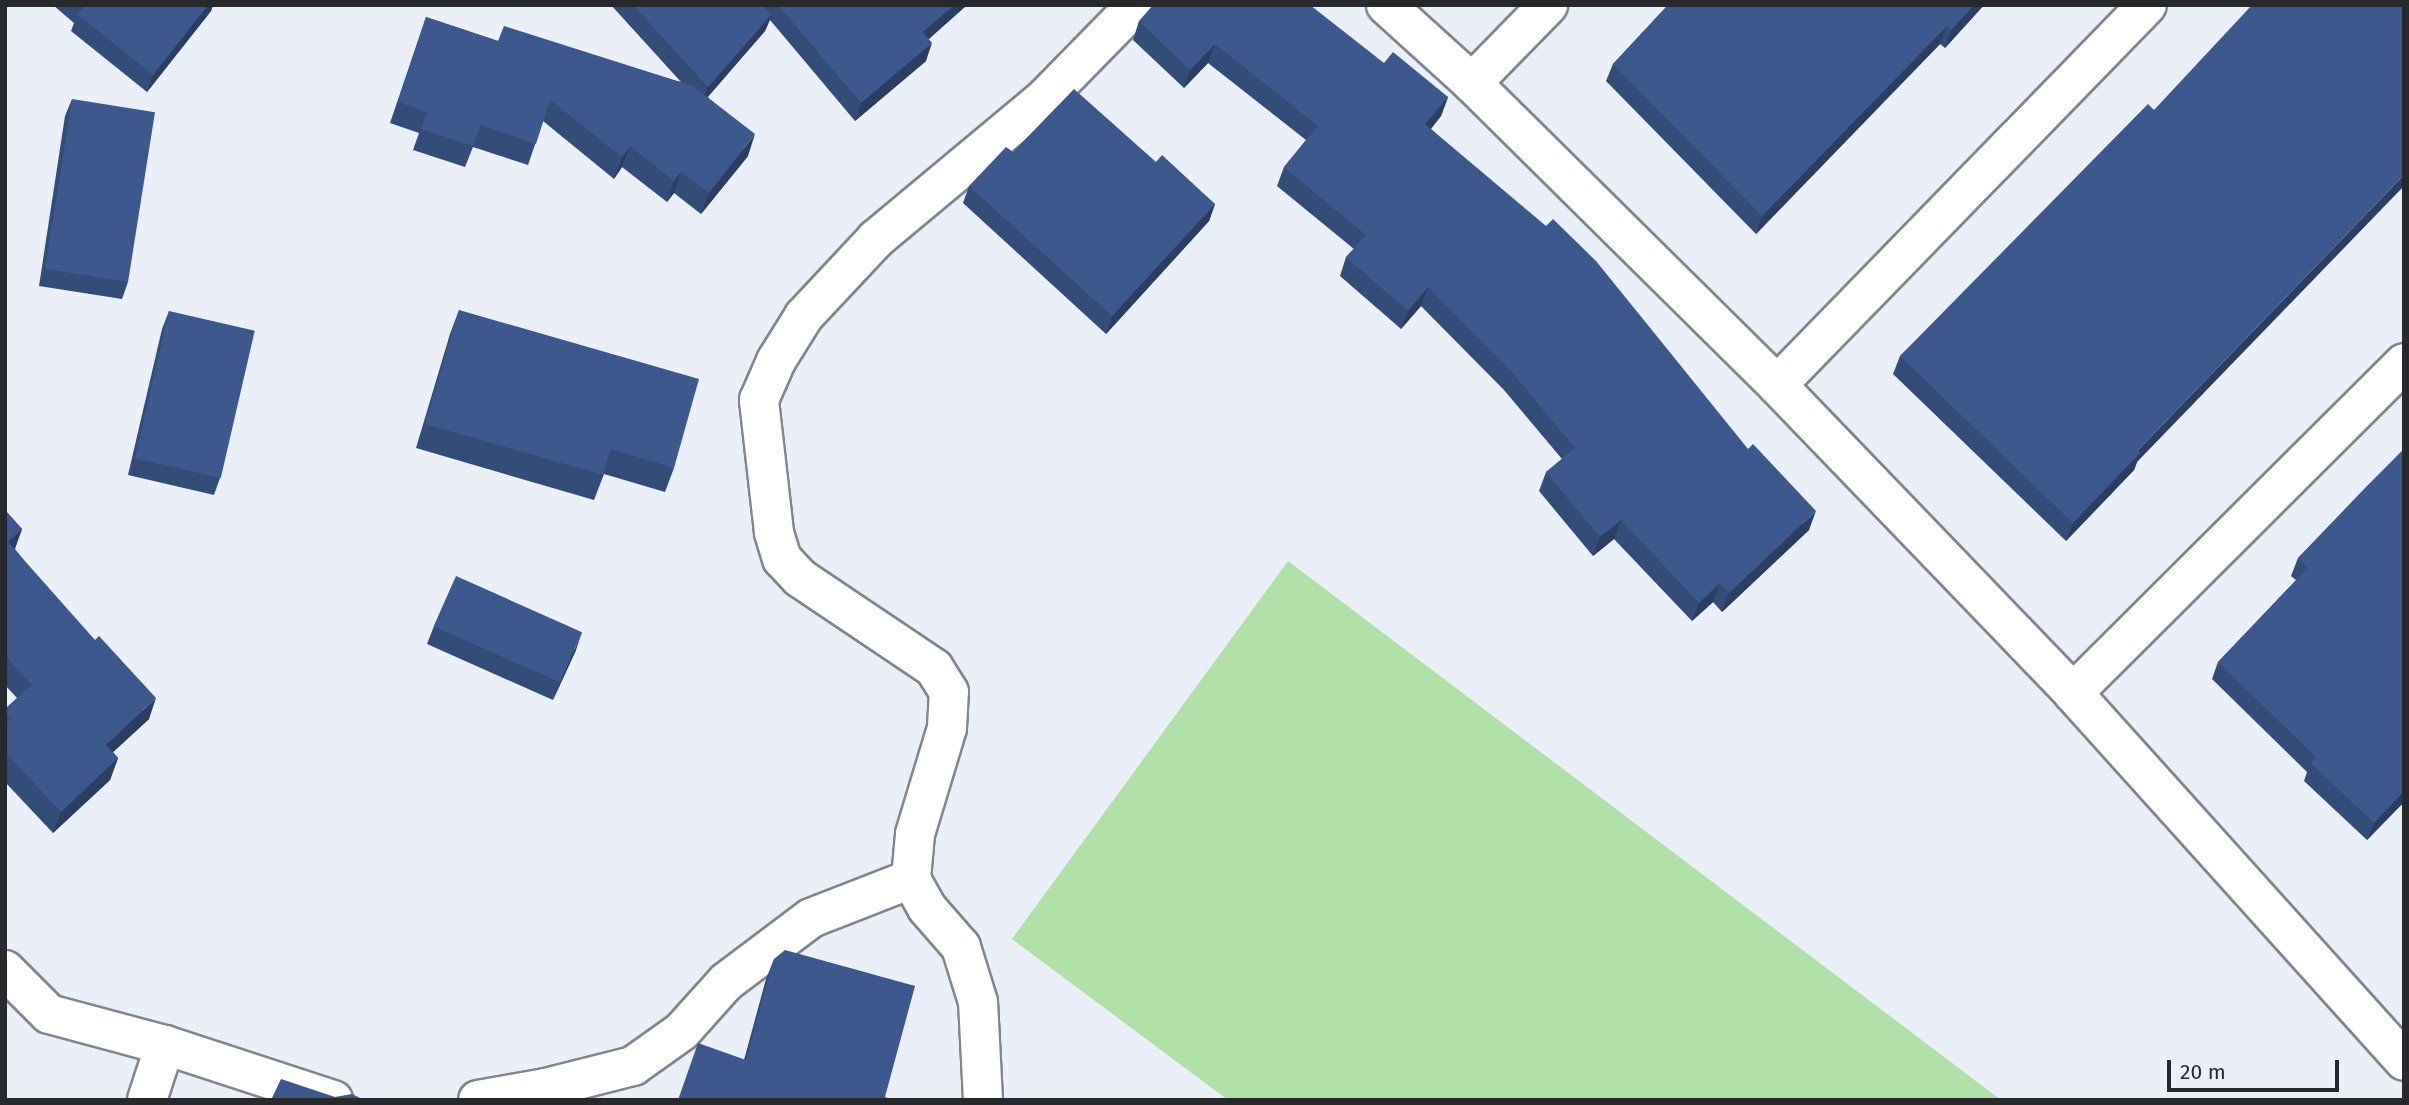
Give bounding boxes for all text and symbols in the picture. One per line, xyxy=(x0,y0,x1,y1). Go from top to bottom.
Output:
scale bar xyxy=(2171,1046,2342,1090)
text: 20 m xyxy=(2180,1059,2226,1085)

